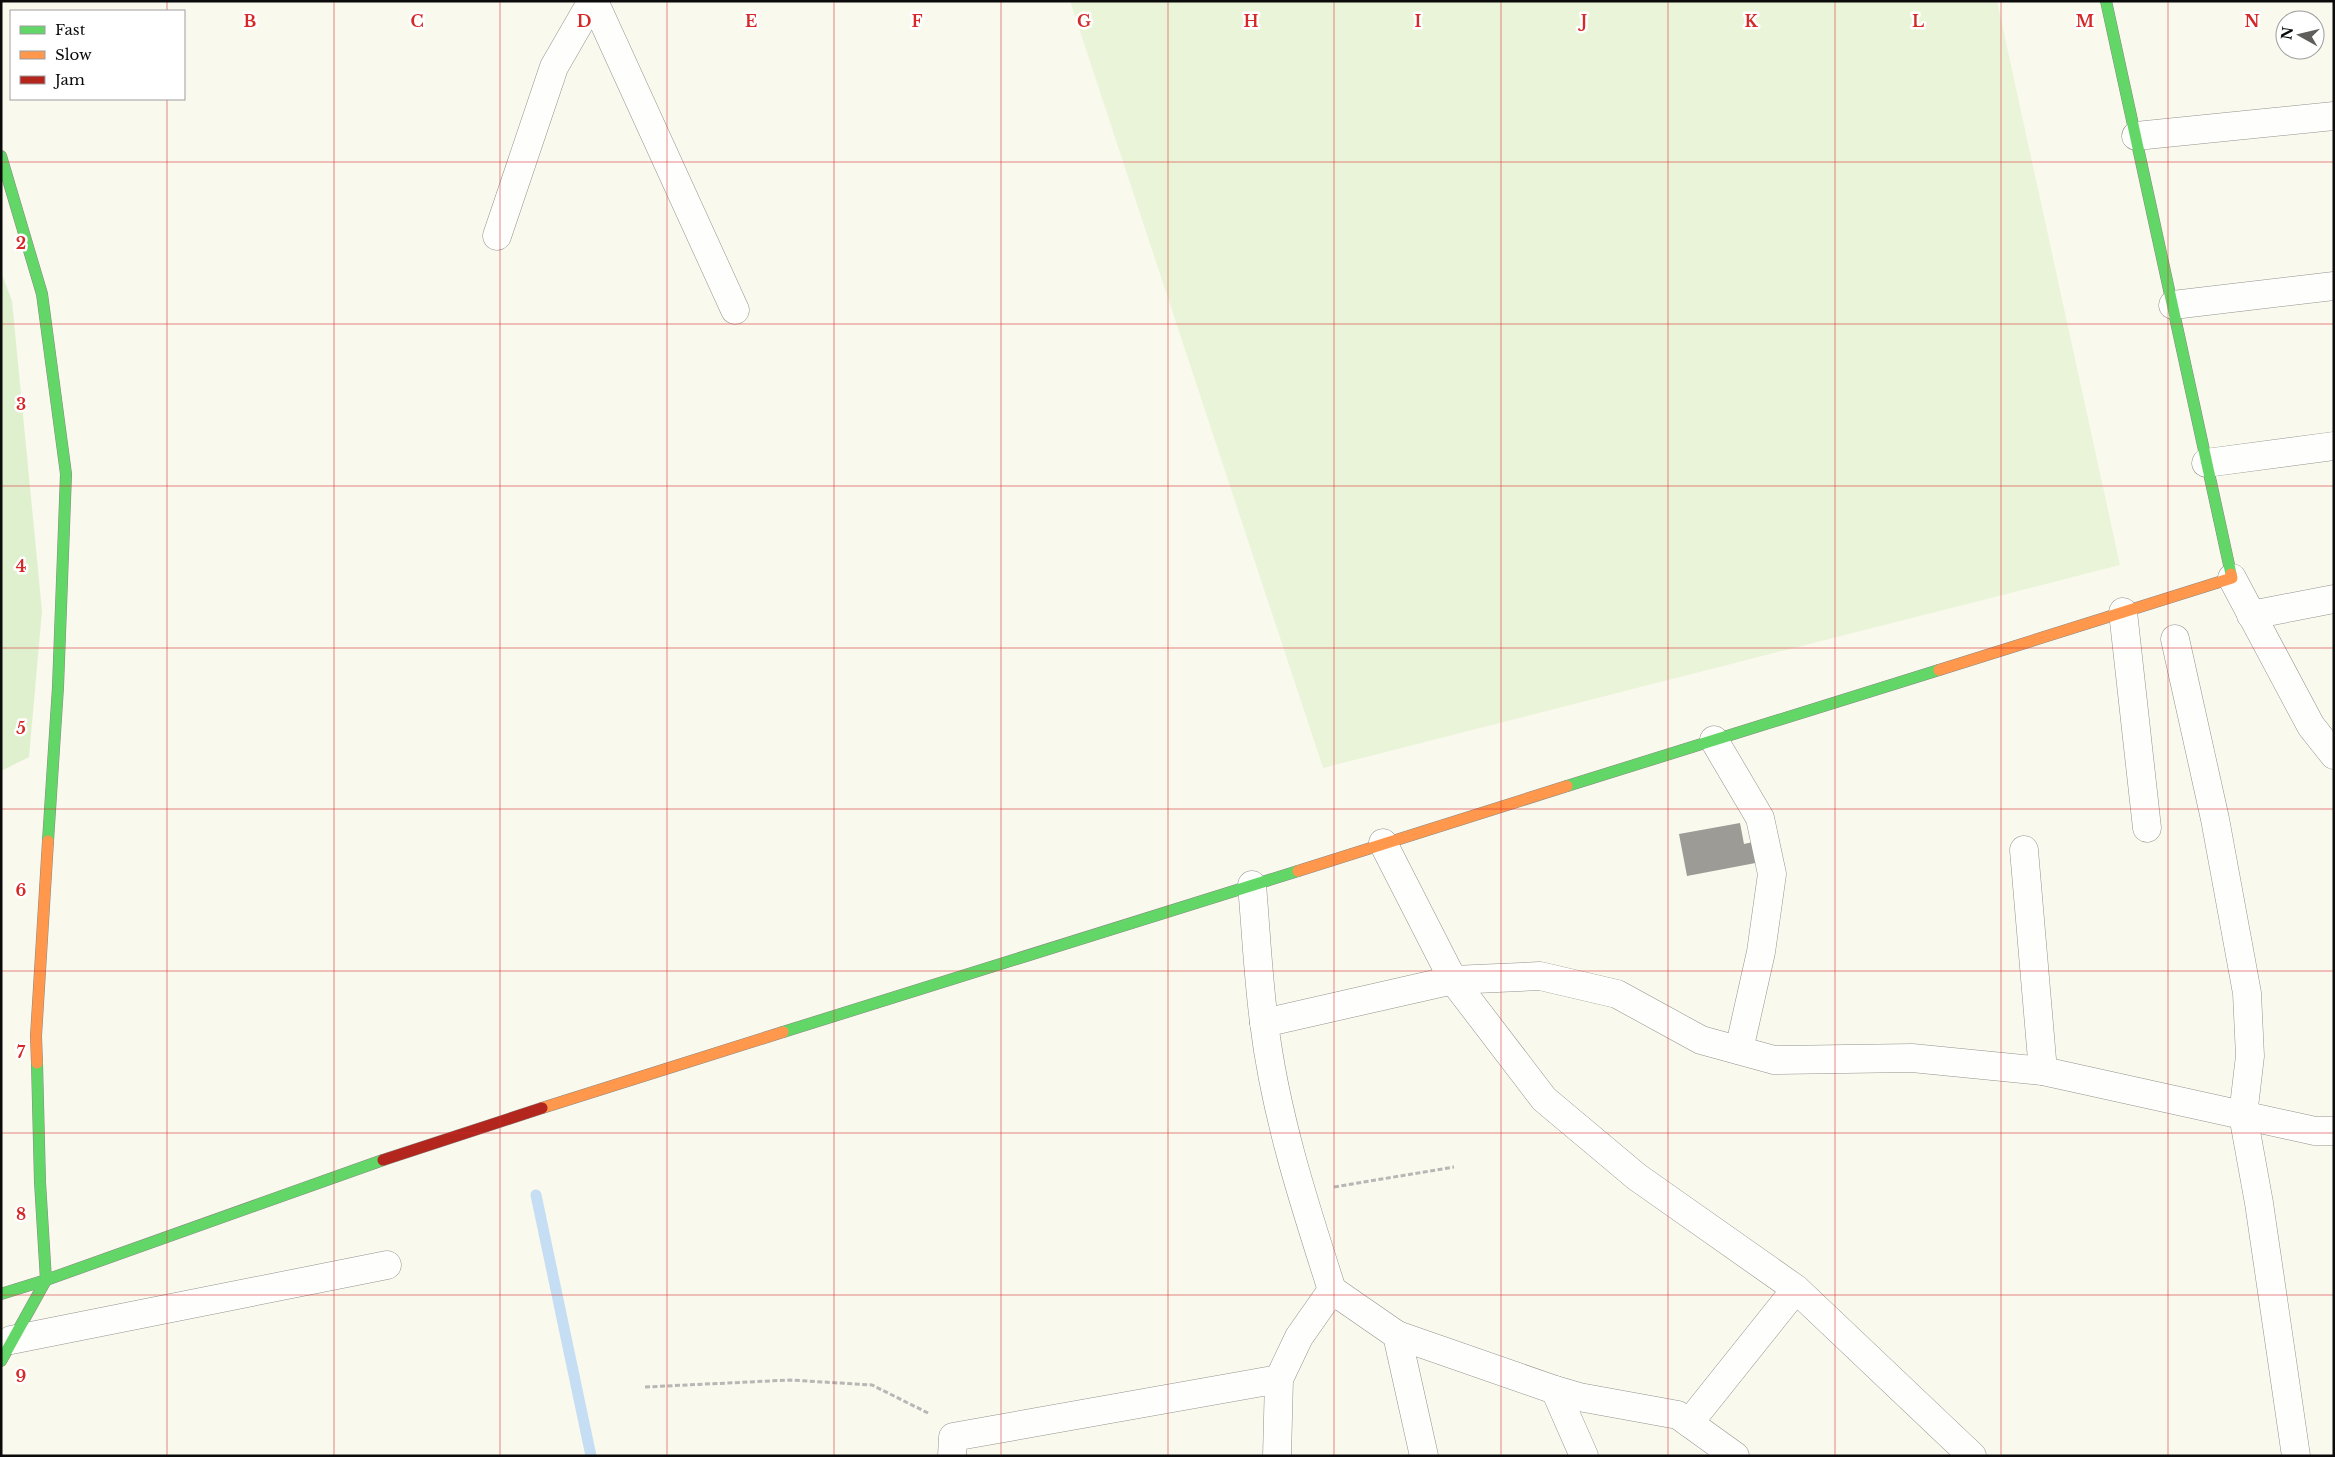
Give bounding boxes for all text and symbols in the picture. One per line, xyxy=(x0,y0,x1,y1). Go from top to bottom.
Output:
legend xyxy=(10,10,185,100)
north arrow xyxy=(2275,10,2325,60)
text: B xyxy=(244,11,257,31)
text: C xyxy=(410,11,424,31)
text: D xyxy=(577,11,591,31)
text: E xyxy=(745,11,757,31)
text: F xyxy=(911,11,923,31)
text: G xyxy=(1077,11,1091,31)
text: H xyxy=(1243,11,1259,31)
text: I xyxy=(1415,11,1422,31)
text: J xyxy=(1578,11,1587,31)
text: K xyxy=(1744,11,1758,31)
text: L xyxy=(1912,11,1924,31)
text: M xyxy=(2076,11,2094,31)
text: N xyxy=(2244,11,2260,31)
text: Fast xyxy=(55,20,86,39)
text: N xyxy=(2277,25,2297,41)
text: Slow xyxy=(55,45,92,64)
text: Jam xyxy=(53,70,85,89)
text: 2 xyxy=(16,233,26,253)
text: 3 xyxy=(16,394,26,414)
text: 4 xyxy=(16,556,26,576)
text: 5 xyxy=(16,718,26,738)
text: 6 xyxy=(16,880,27,900)
text: 7 xyxy=(17,1042,26,1062)
text: 8 xyxy=(16,1204,26,1224)
text: 9 xyxy=(16,1366,27,1386)

